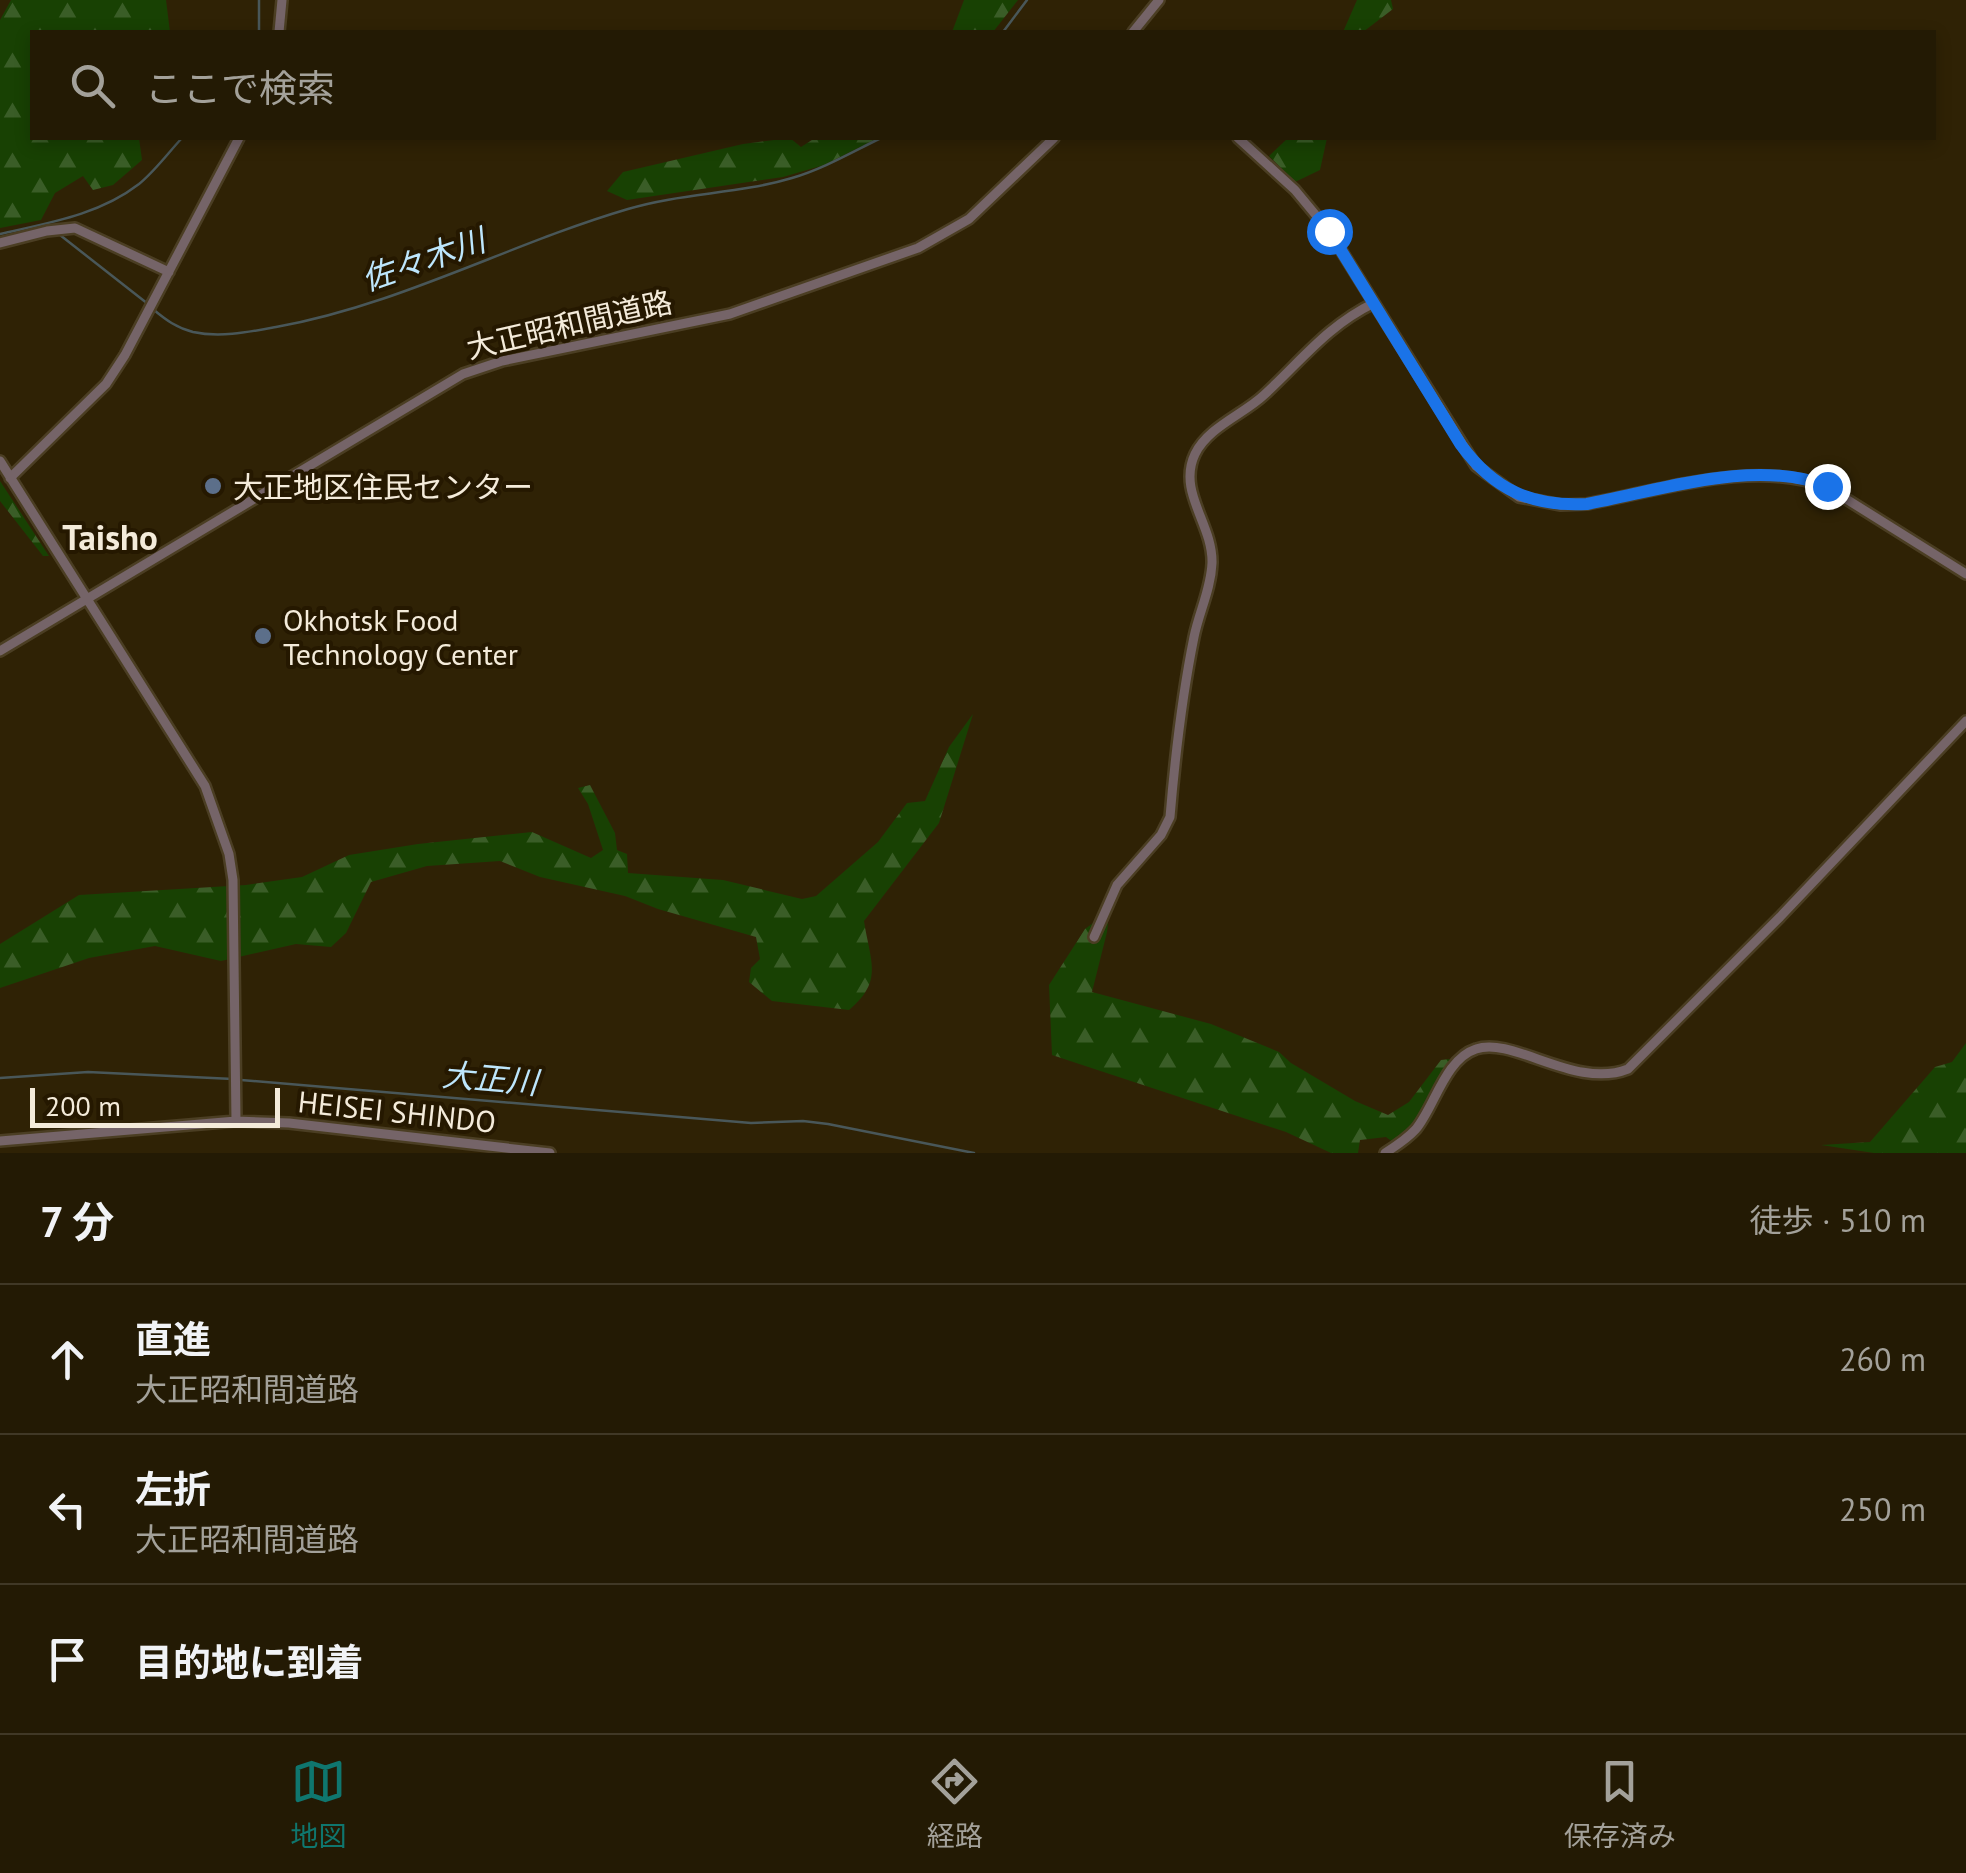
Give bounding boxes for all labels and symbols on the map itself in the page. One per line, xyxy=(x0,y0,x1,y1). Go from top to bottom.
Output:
route start xyxy=(1307,209,1353,255)
water label: 佐々木川 xyxy=(356,217,493,300)
street label: 大正昭和間道路 xyxy=(462,281,676,367)
route end xyxy=(1805,464,1851,510)
place label: 大正地区住民センター xyxy=(233,467,533,506)
marker: 大正地区住民センター xyxy=(202,475,224,497)
district label: Taisho xyxy=(62,514,158,560)
place label: Okhotsk Food Technology Center xyxy=(283,600,518,673)
marker: Okhotsk Food Technology Center xyxy=(252,625,274,647)
water label: 大正川 xyxy=(440,1053,543,1103)
street label: HEISEI SHINDO xyxy=(296,1081,498,1141)
scale bar xyxy=(30,1083,280,1128)

